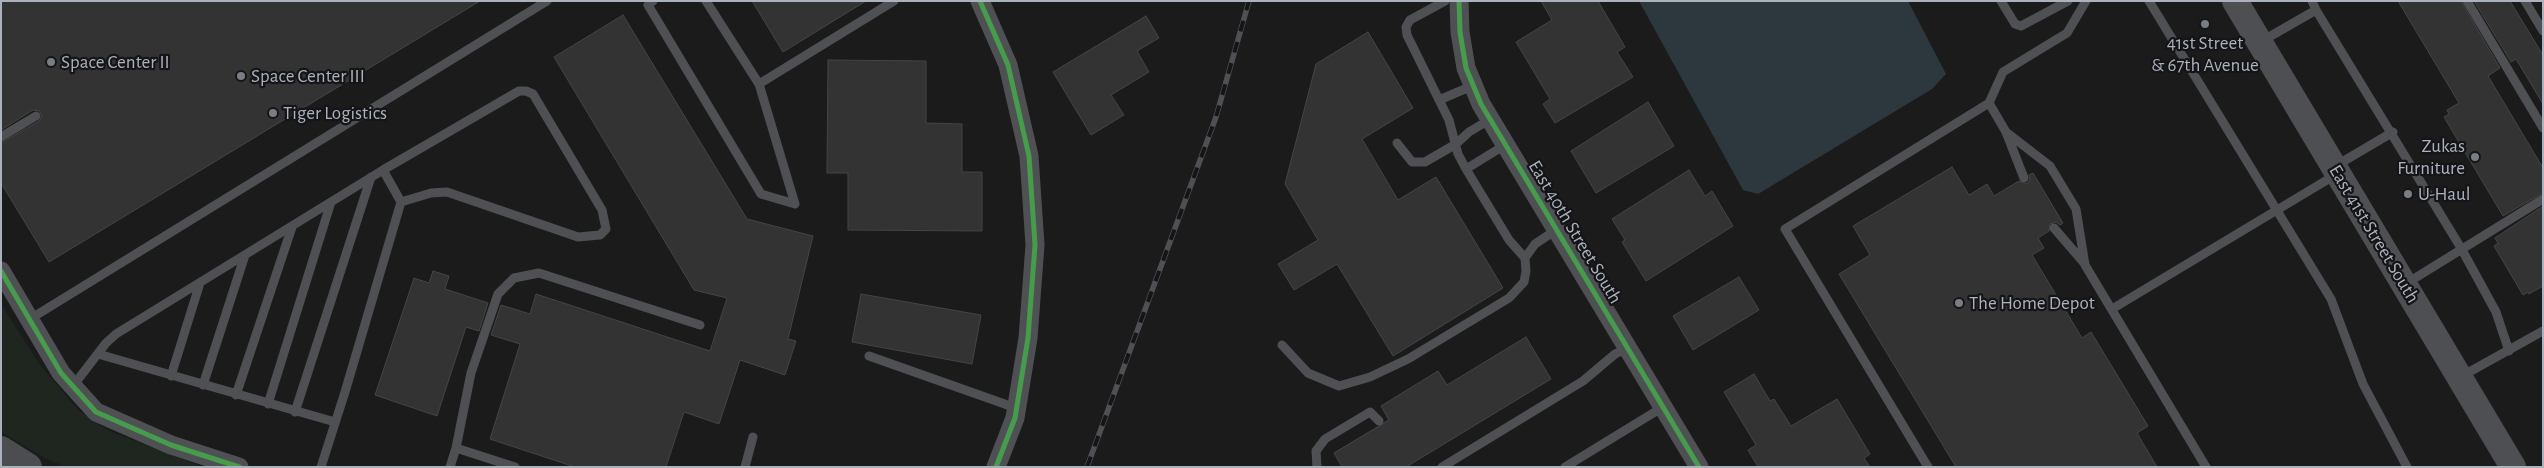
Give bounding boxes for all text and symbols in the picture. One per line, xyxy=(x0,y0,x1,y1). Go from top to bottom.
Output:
marker: 41st Street & 67th Avenue xyxy=(2199,18,2211,30)
place label: 41st Street & 67th Avenue xyxy=(2151,32,2259,76)
place label: Space Center II xyxy=(61,51,170,73)
marker: Space Center II xyxy=(45,56,57,68)
place label: Space Center III xyxy=(251,65,365,87)
marker: Space Center III xyxy=(235,70,247,82)
place label: Tiger Logistics xyxy=(283,102,387,124)
marker: Tiger Logistics xyxy=(267,107,279,119)
place label: Zukas Furniture xyxy=(2397,135,2465,179)
marker: Zukas Furniture xyxy=(2469,151,2481,163)
street label: East 40th Street South xyxy=(1523,156,1627,308)
street label: East 41st Street South xyxy=(2324,161,2424,307)
place label: U-Haul xyxy=(2418,183,2470,205)
marker: U-Haul xyxy=(2402,188,2414,200)
place label: The Home Depot xyxy=(1969,292,2095,314)
marker: The Home Depot xyxy=(1953,297,1965,309)

